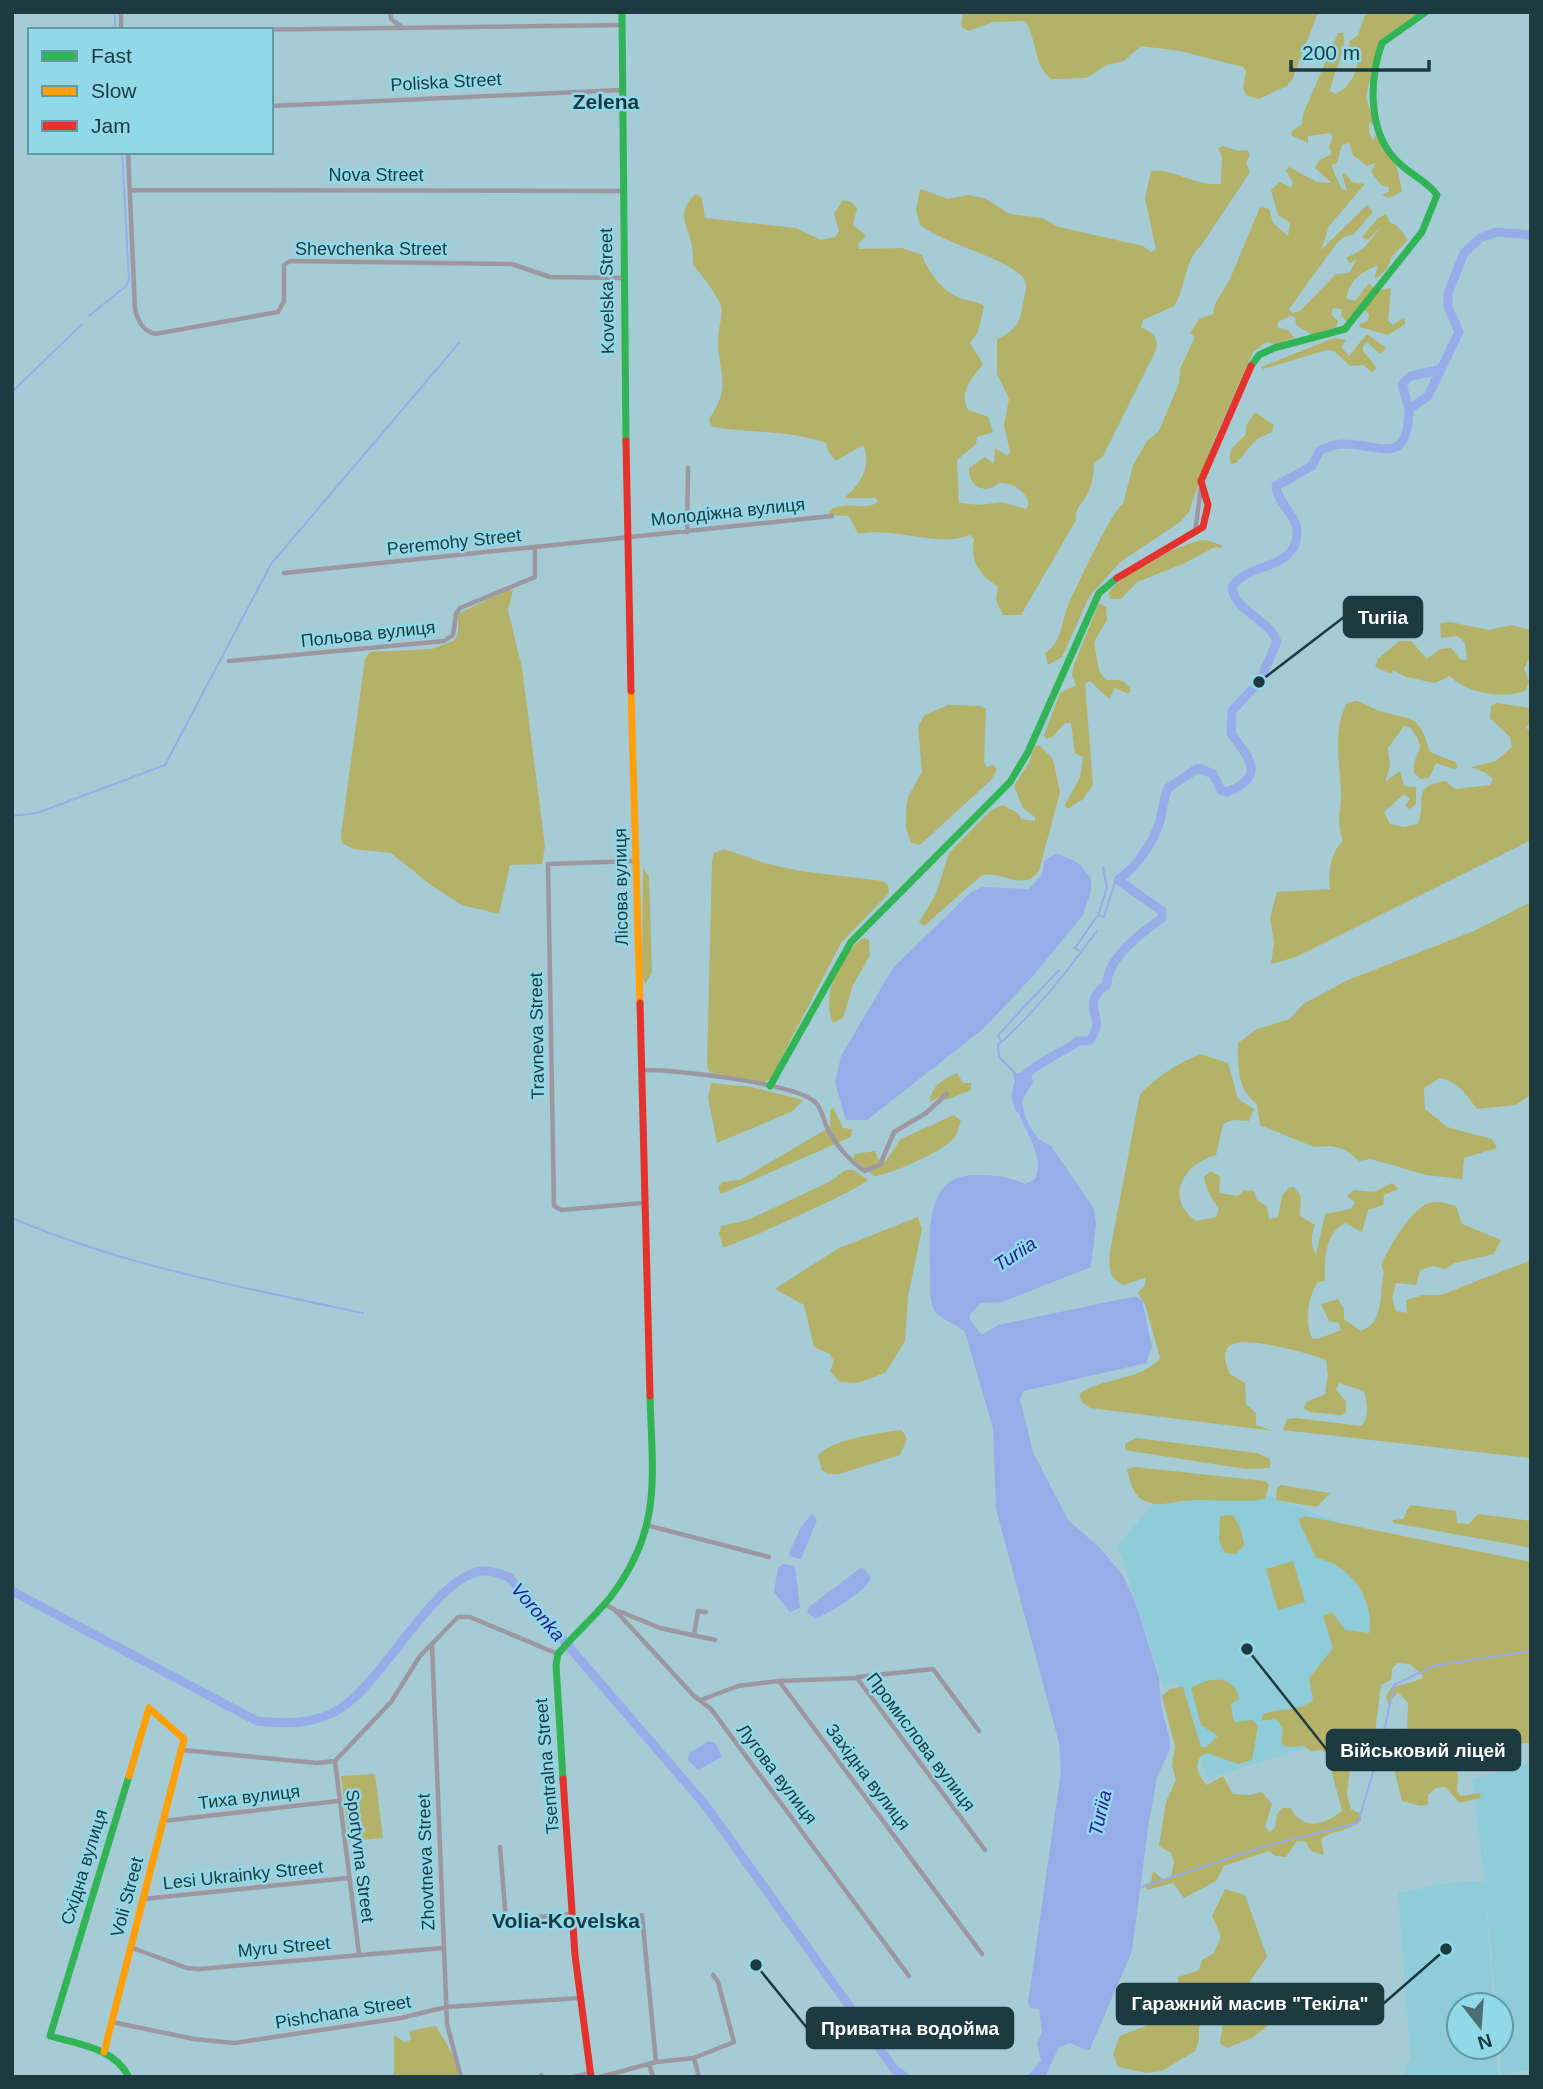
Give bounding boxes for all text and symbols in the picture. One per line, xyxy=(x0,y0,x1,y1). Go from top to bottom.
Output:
legend xyxy=(28,28,273,154)
scale bar xyxy=(1291,28,1429,72)
text: 200 m xyxy=(1302,41,1360,64)
text: Fast xyxy=(91,44,132,67)
street label: Poliska Street xyxy=(390,69,502,95)
text: Slow xyxy=(91,79,137,102)
district label: Zelena xyxy=(573,90,640,113)
text: Jam xyxy=(91,114,131,137)
street label: Nova Street xyxy=(328,165,424,185)
street label: Kovelska Street xyxy=(596,228,618,354)
street label: Shevchenka Street xyxy=(295,239,447,259)
street label: Молодіжна вулиця xyxy=(650,494,806,530)
street label: Peremohy Street xyxy=(386,525,522,559)
callout: Turiia xyxy=(1344,597,1422,637)
text: Turiia xyxy=(1358,607,1409,628)
street label: Польова вулиця xyxy=(300,617,436,651)
street label: Лісова вулиця xyxy=(610,828,632,946)
street label: Travneva Street xyxy=(526,972,548,1100)
water label: Turiia xyxy=(990,1233,1040,1275)
water label: Voronka xyxy=(507,1579,569,1645)
street label: Промислова вулиця xyxy=(862,1669,980,1815)
street label: Tsentralna Street xyxy=(531,1697,563,1835)
street label: Лугова вулиця xyxy=(733,1720,821,1828)
street label: Західна вулиця xyxy=(822,1720,914,1834)
callout: Військовий ліцей xyxy=(1327,1730,1520,1770)
text: Військовий ліцей xyxy=(1340,1740,1506,1761)
street label: Тиха вулиця xyxy=(197,1781,301,1813)
street label: Sportyvna Street xyxy=(342,1788,378,1924)
water label: Turiia xyxy=(1085,1788,1115,1838)
street label: Zhovtneva Street xyxy=(414,1793,438,1931)
street label: Східна вулиця xyxy=(57,1807,111,1927)
street label: Voli Street xyxy=(107,1855,147,1939)
street label: Lesi Ukrainky Street xyxy=(162,1857,324,1893)
district label: Volia-Kovelska xyxy=(492,1909,640,1932)
street label: Myru Street xyxy=(237,1933,331,1961)
callout: Гаражний масив "Текіла" xyxy=(1117,1984,1383,2024)
street label: Pishchana Street xyxy=(274,1991,412,2033)
north arrow xyxy=(1445,1991,1515,2061)
text: Гаражний масив "Текіла" xyxy=(1131,1993,1369,2014)
callout: Приватна водойма xyxy=(807,2008,1013,2048)
text: Приватна водойма xyxy=(821,2018,999,2039)
text: N xyxy=(1475,2030,1494,2054)

